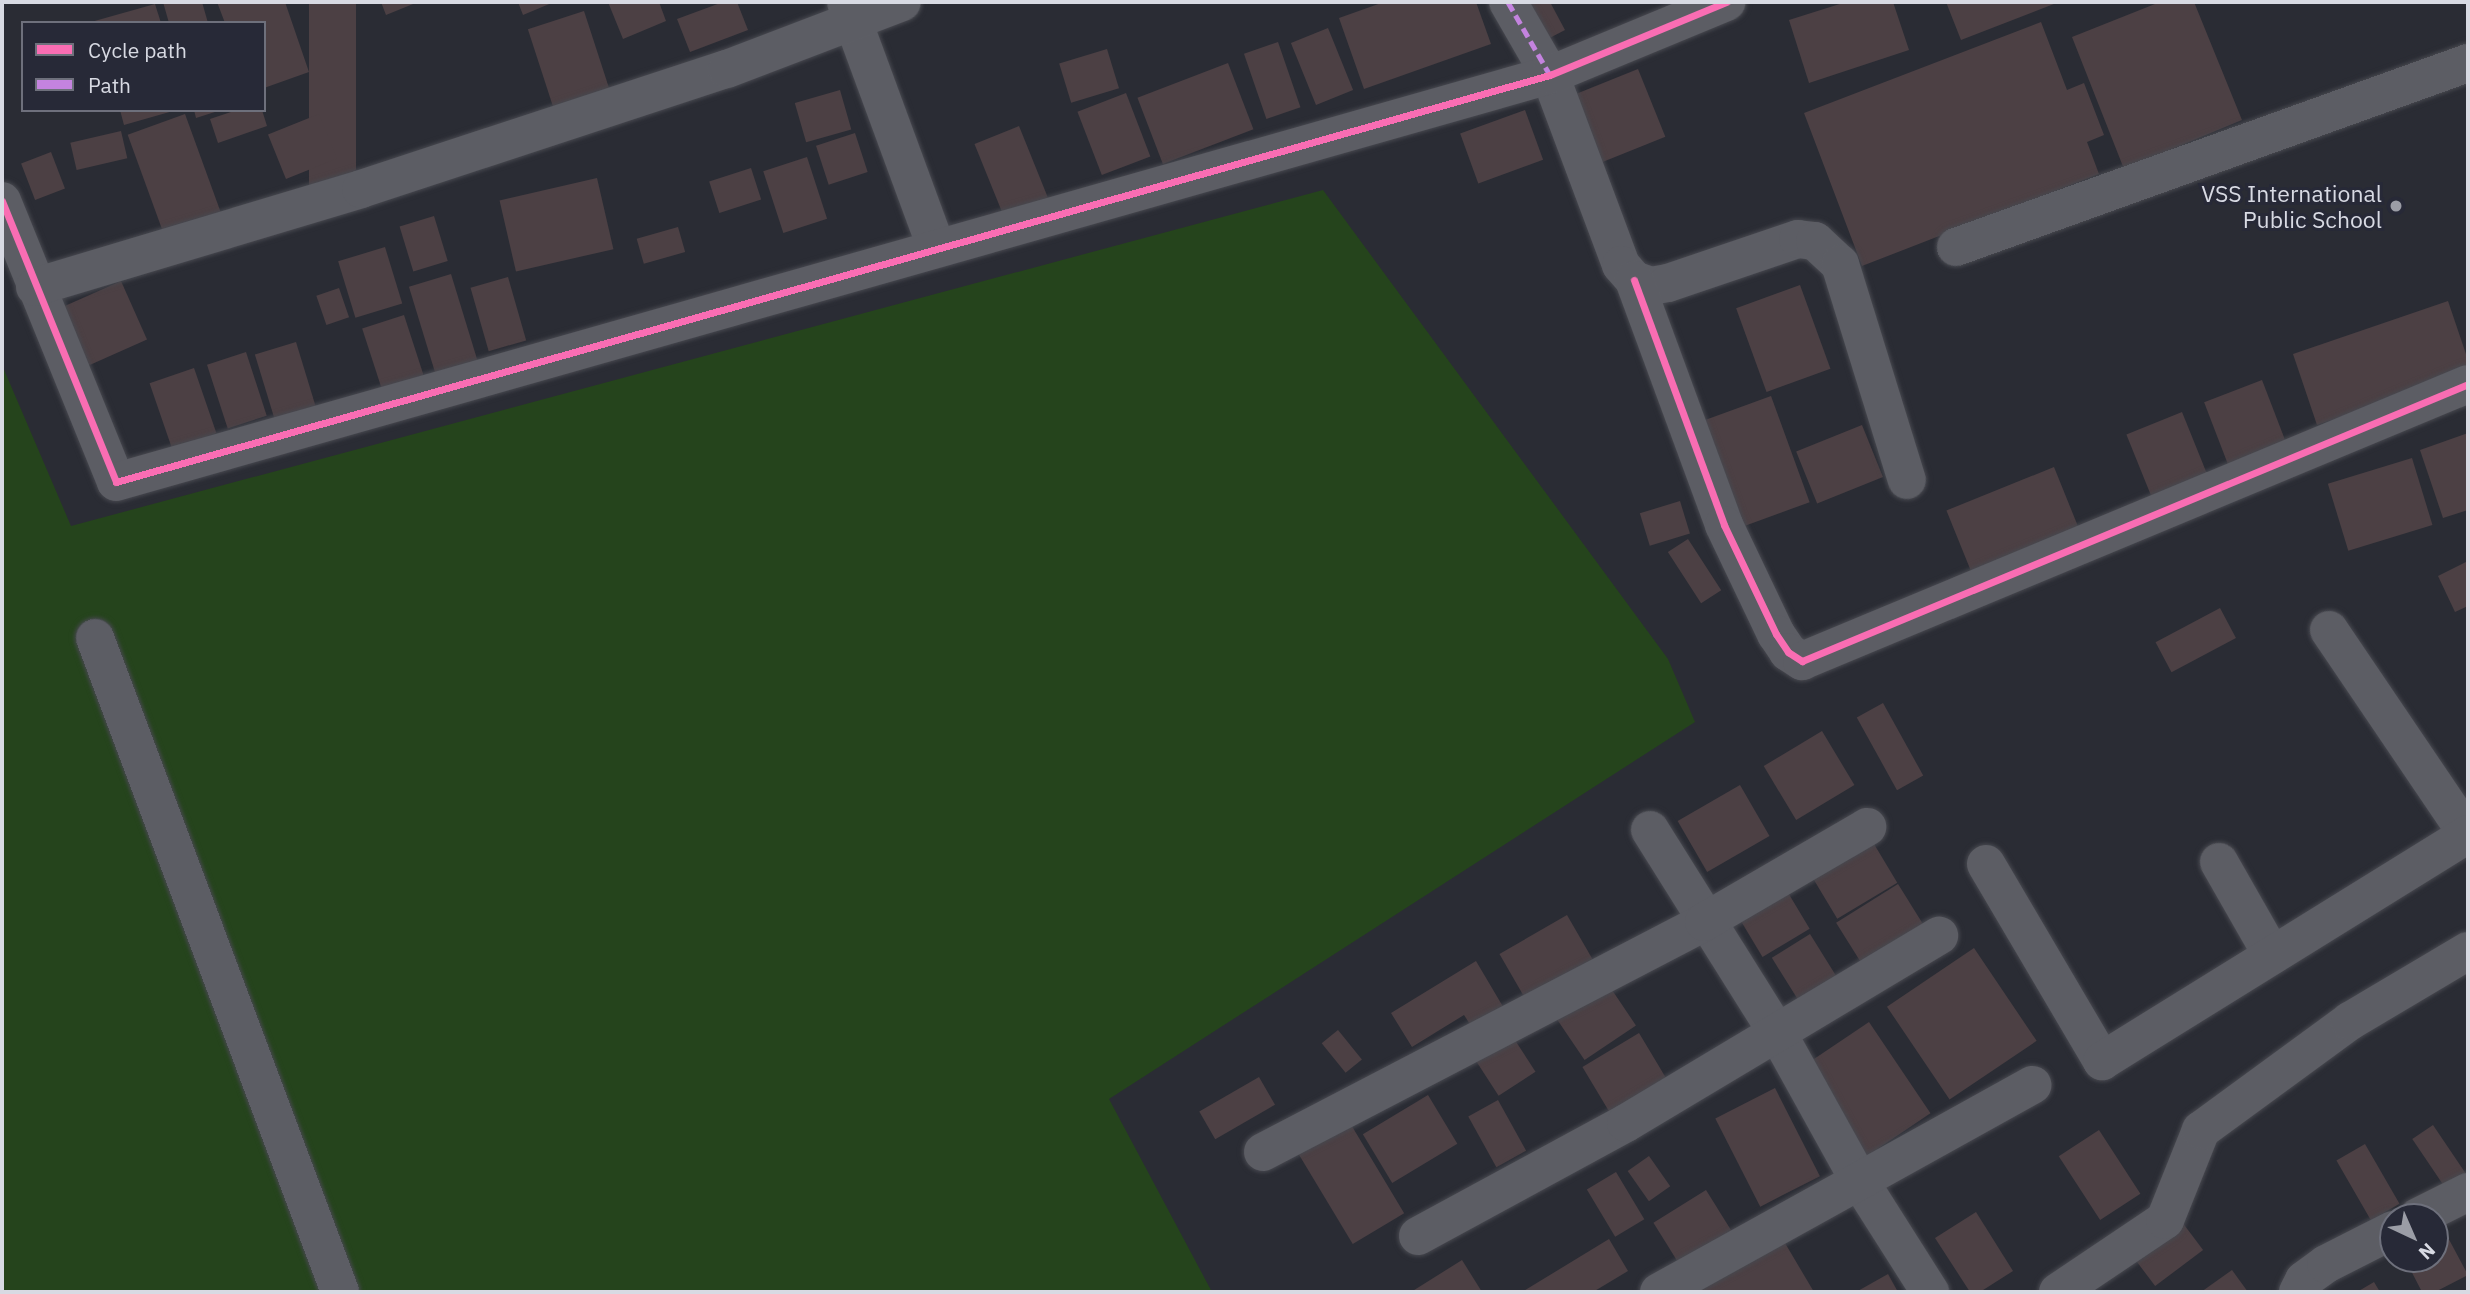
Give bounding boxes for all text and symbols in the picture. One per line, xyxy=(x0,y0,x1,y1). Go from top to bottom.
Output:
legend xyxy=(21,21,266,112)
text: Cycle path xyxy=(88,36,187,64)
text: Path xyxy=(88,71,131,99)
place label: VSS International Public School xyxy=(2201,179,2382,233)
marker: VSS International Public School xyxy=(2388,198,2404,214)
north arrow xyxy=(2379,1203,2449,1273)
text: N xyxy=(2414,1238,2440,1265)

